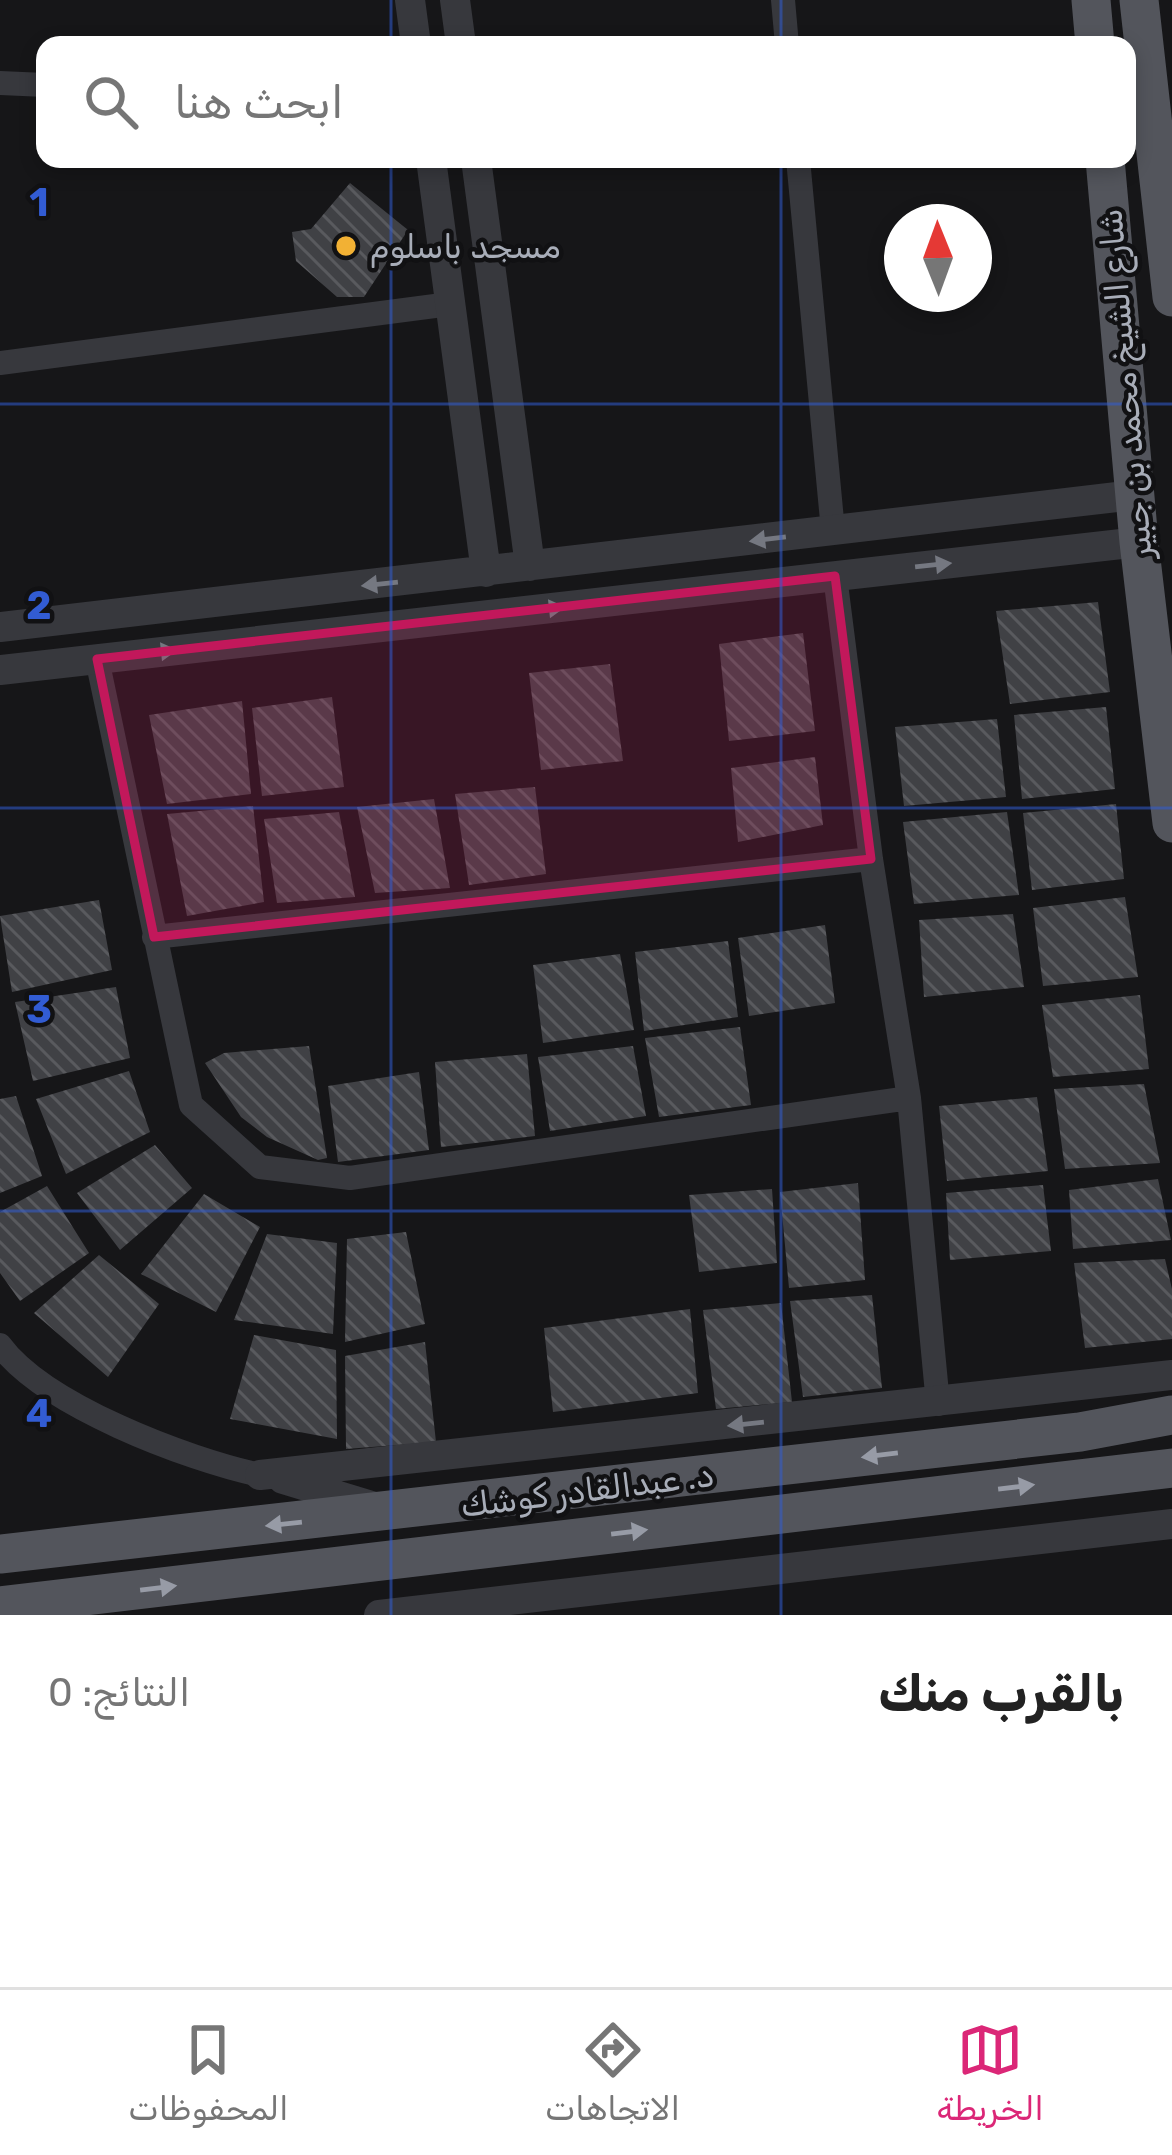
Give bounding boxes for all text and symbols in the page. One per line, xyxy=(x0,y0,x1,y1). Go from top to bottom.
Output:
search box xyxy=(36,36,1136,168)
icon: search xyxy=(78,69,144,135)
text: ابحث هنا xyxy=(174,76,344,129)
text: 1 xyxy=(29,180,49,226)
north arrow xyxy=(884,204,992,312)
street label: شارع الشيخ محمد بن جبير xyxy=(1090,207,1164,563)
place label: مسجد باسلوم xyxy=(370,227,561,268)
marker: مسجد باسلوم xyxy=(333,233,359,259)
one-way arrow xyxy=(749,529,786,548)
one-way arrow xyxy=(915,556,952,575)
one-way arrow xyxy=(361,574,398,593)
text: 2 xyxy=(26,583,52,629)
one-way arrow xyxy=(527,599,565,618)
one-way arrow xyxy=(140,642,177,661)
text: 3 xyxy=(26,987,52,1033)
text: 4 xyxy=(26,1391,52,1437)
one-way arrow xyxy=(727,1415,764,1434)
one-way arrow xyxy=(861,1446,898,1465)
street label: د. عبدالقادر كوشك xyxy=(458,1455,716,1526)
one-way arrow xyxy=(998,1477,1035,1496)
one-way arrow xyxy=(265,1515,302,1534)
one-way arrow xyxy=(610,1523,648,1542)
one-way arrow xyxy=(140,1578,177,1597)
text: بالقرب منك xyxy=(878,1663,1124,1724)
text: النتائج: 0 xyxy=(48,1670,190,1716)
tab: المحفوظات xyxy=(128,2017,289,2128)
tab: الاتجاهات xyxy=(545,2017,680,2128)
tab: الخريطة xyxy=(936,2017,1044,2128)

